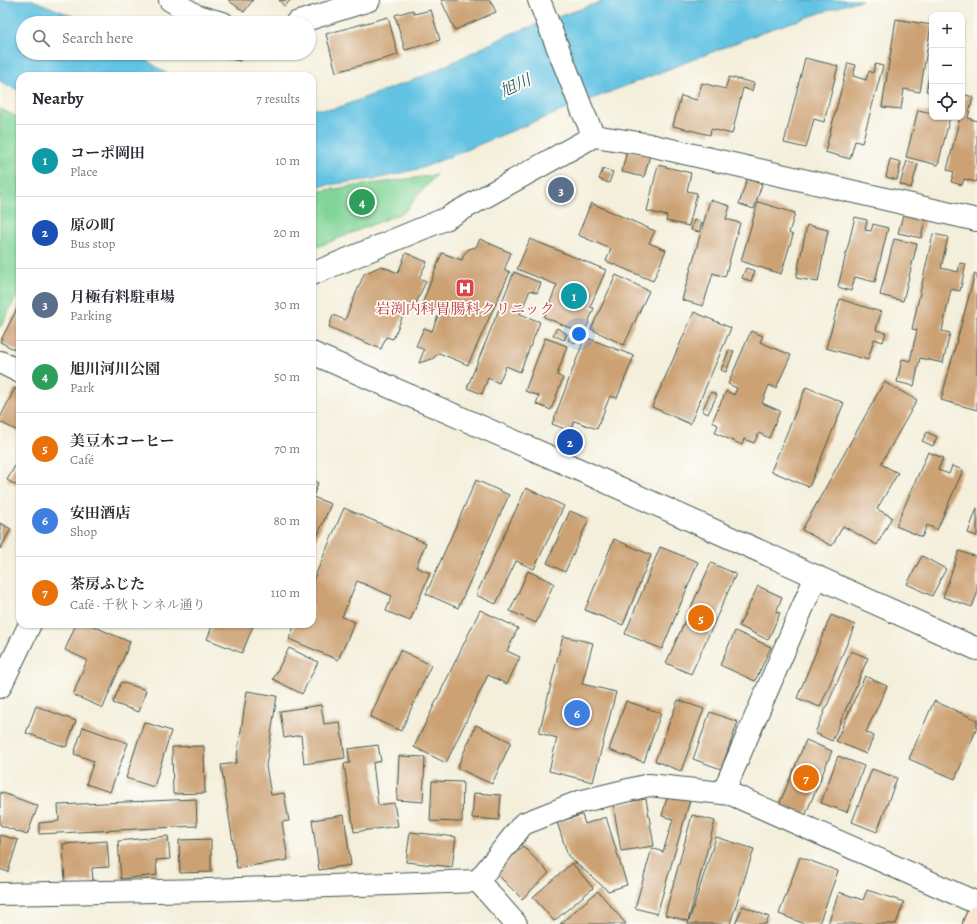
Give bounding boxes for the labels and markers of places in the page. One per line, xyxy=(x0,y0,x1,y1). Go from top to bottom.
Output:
pin: 3 xyxy=(548,175,574,205)
pin: 4 xyxy=(349,187,375,217)
hospital icon: 岩渕内科胃腸科クリニック xyxy=(454,277,476,299)
pin: 1 xyxy=(561,281,587,311)
place label: 岩渕内科胃腸科クリニック xyxy=(375,299,555,319)
pin: 2 xyxy=(557,427,583,457)
pin: 5 xyxy=(688,603,714,633)
pin: 6 xyxy=(564,698,590,728)
pin: 7 xyxy=(793,763,819,793)

